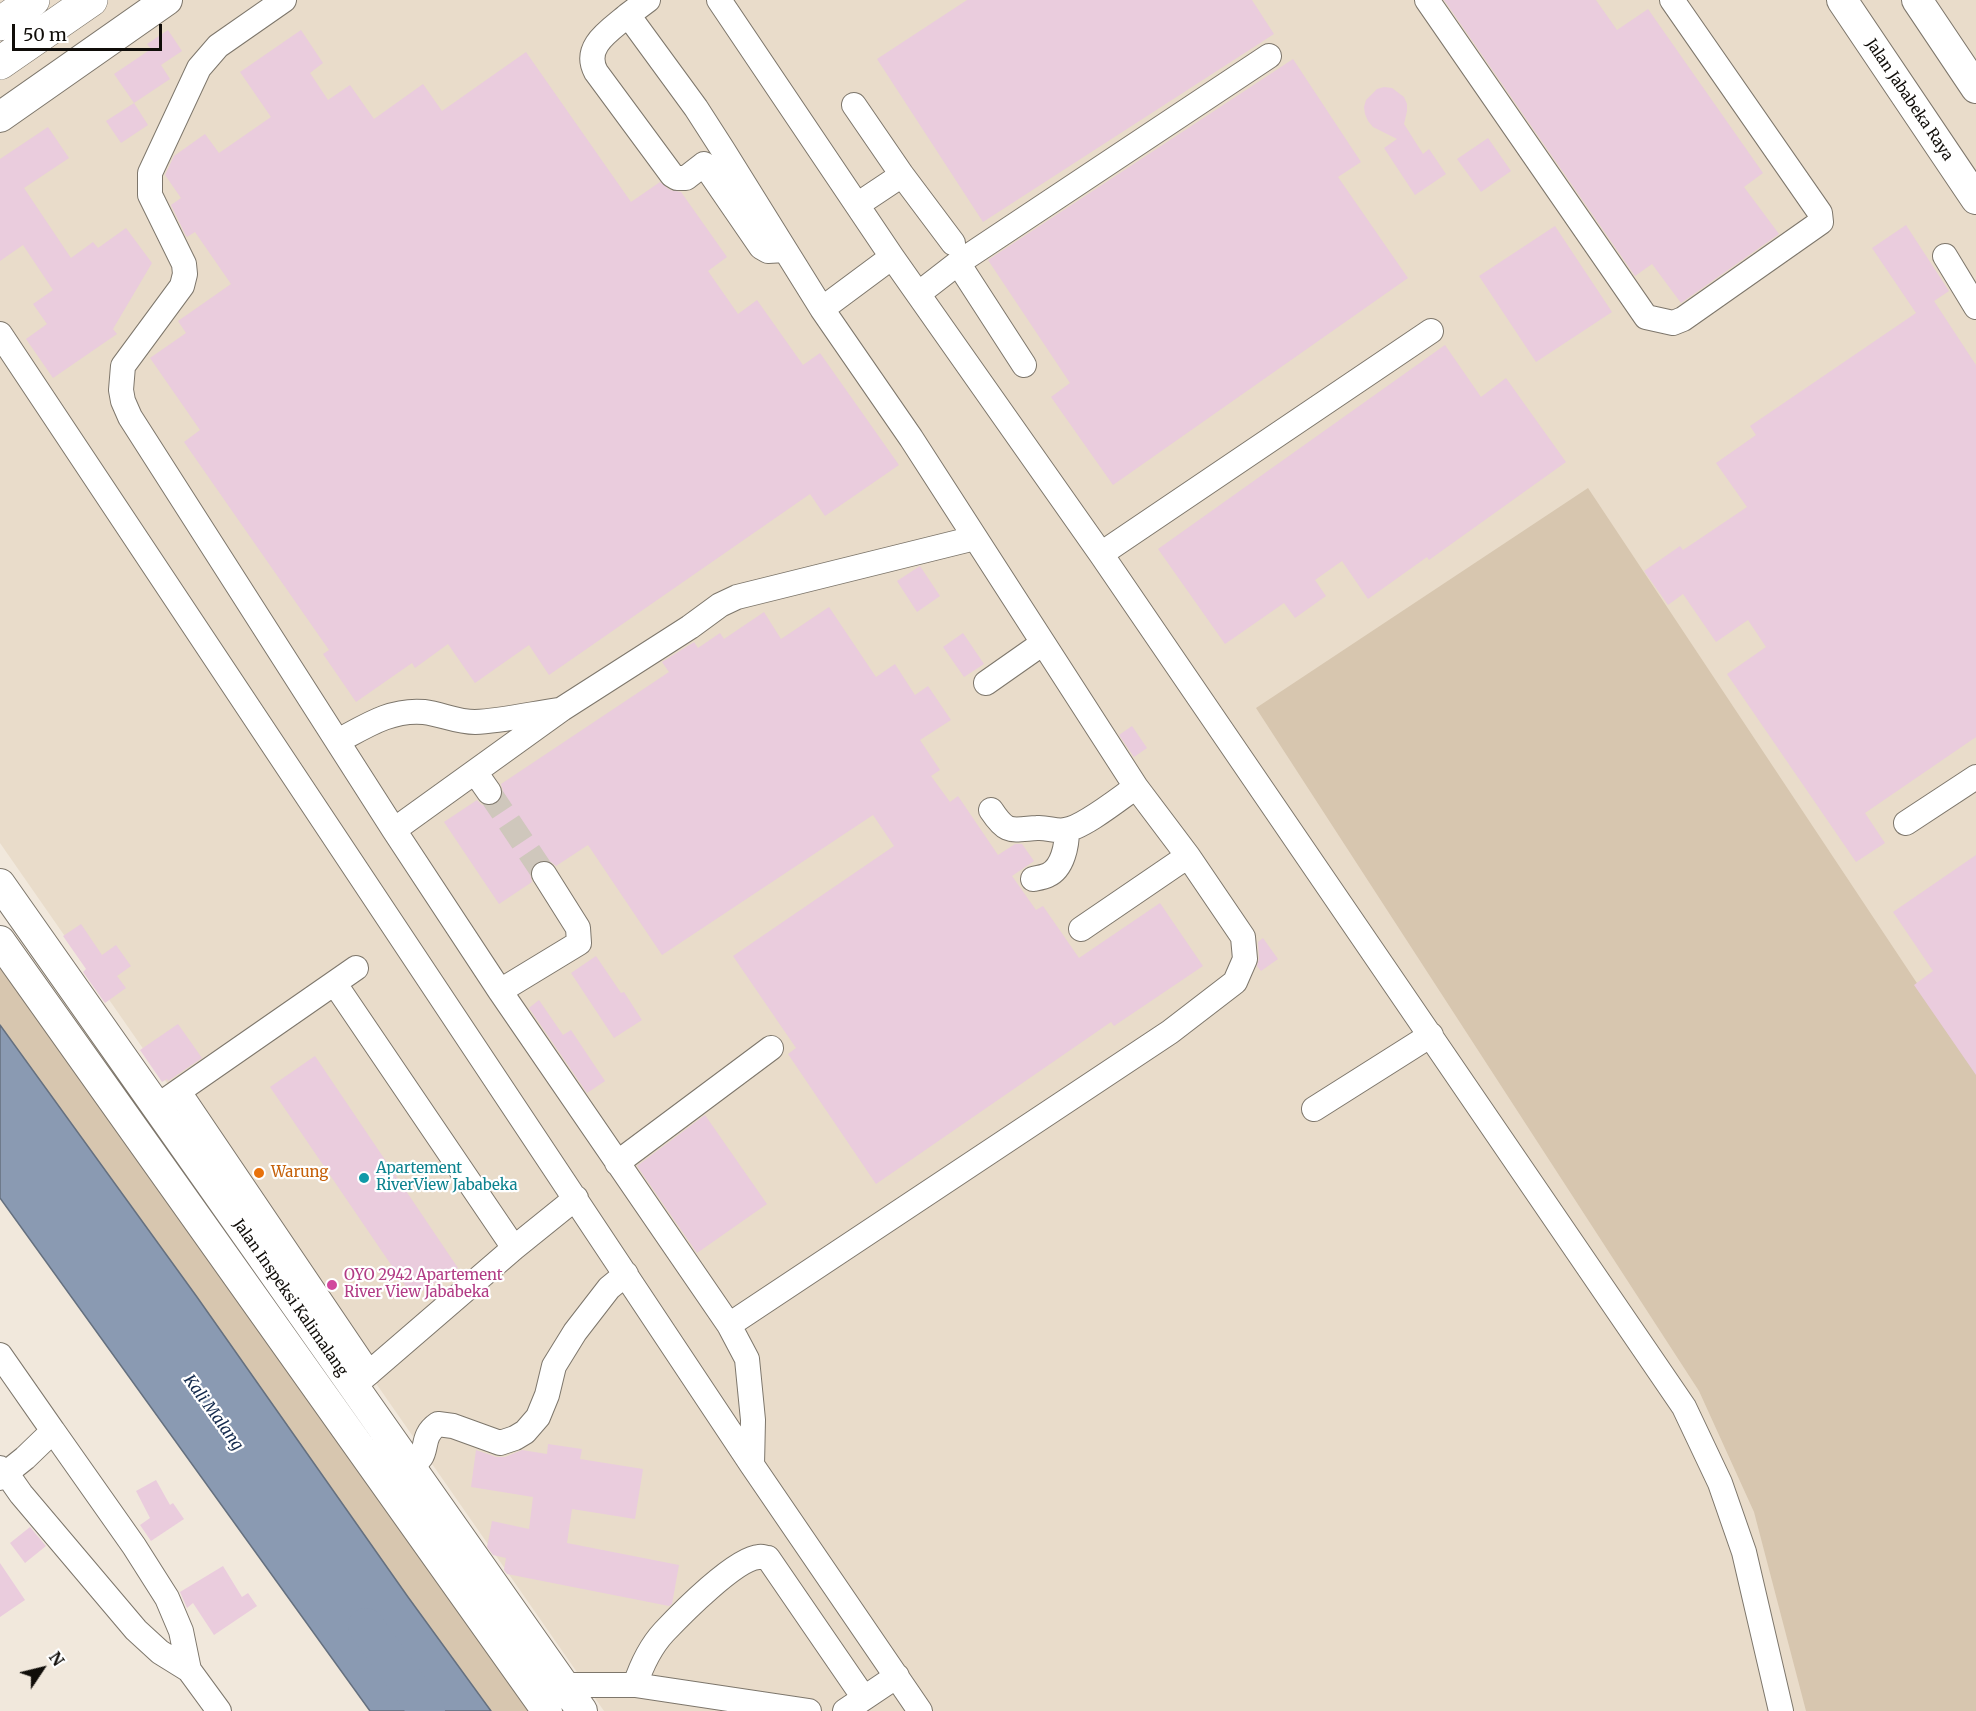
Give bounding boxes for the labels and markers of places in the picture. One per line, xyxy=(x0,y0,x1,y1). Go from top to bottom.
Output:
place label: Apartement RiverView Jababeka xyxy=(376,1160,517,1195)
place label: Warung xyxy=(271,1164,328,1182)
marker: Warung xyxy=(252,1166,266,1180)
marker: Apartement RiverView Jababeka xyxy=(357,1171,371,1185)
place label: OYO 2942 Apartement River View Jababeka xyxy=(344,1267,503,1302)
marker: OYO 2942 Apartement River View Jababeka xyxy=(325,1278,339,1292)

